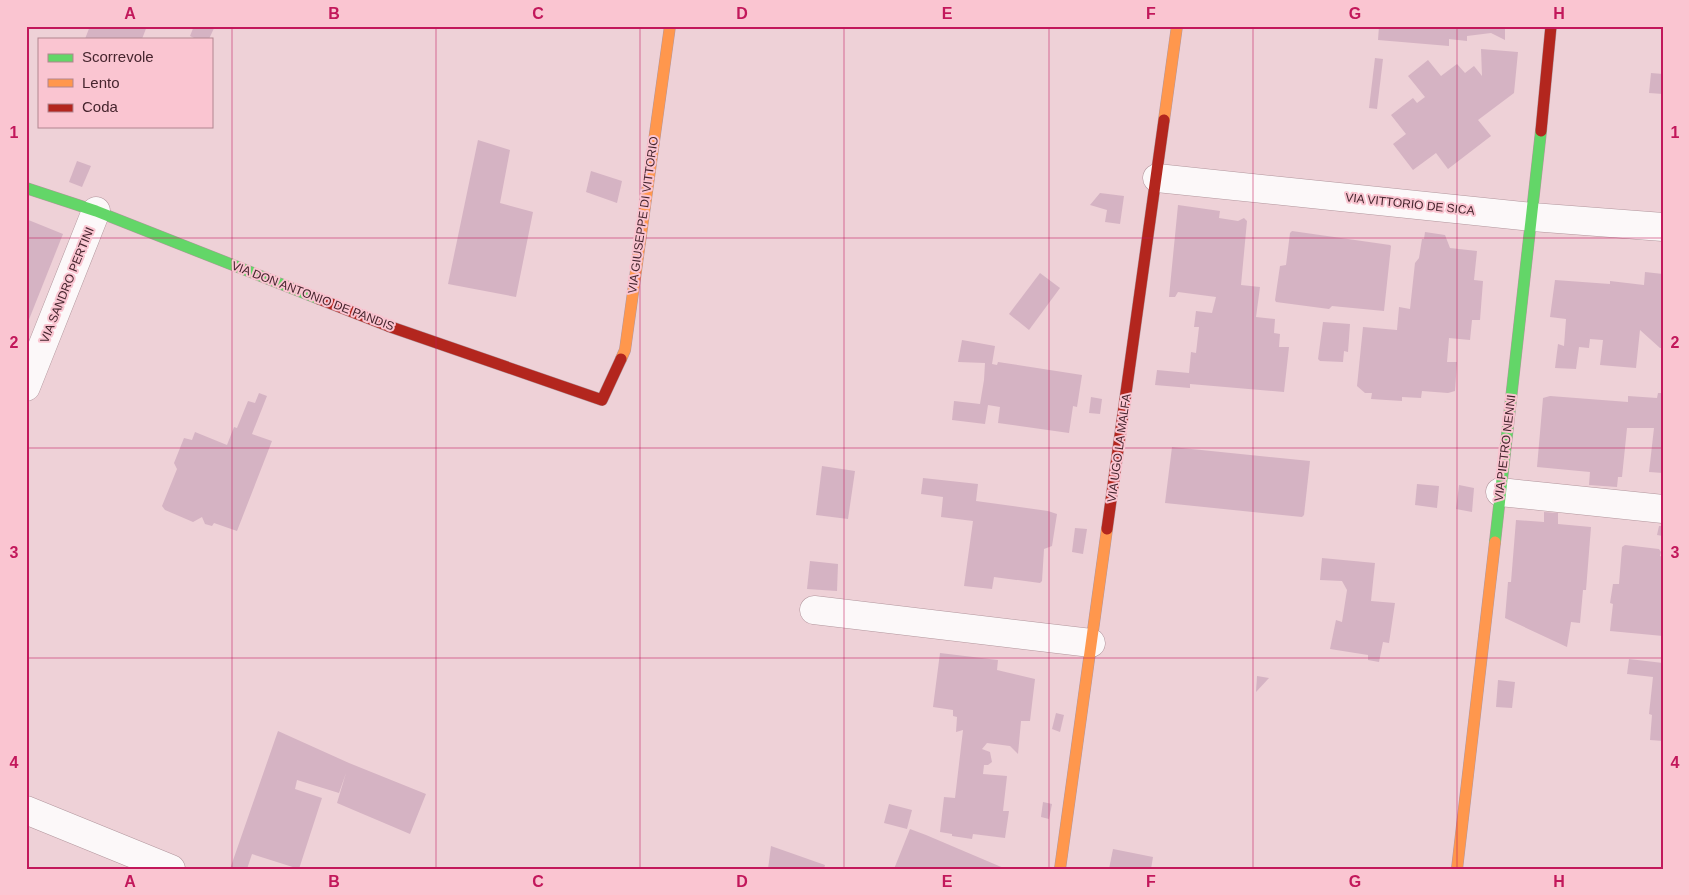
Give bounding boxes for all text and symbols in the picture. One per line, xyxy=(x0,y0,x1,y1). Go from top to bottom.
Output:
text: A xyxy=(124,5,136,22)
text: B xyxy=(328,5,340,22)
text: C xyxy=(532,5,544,22)
text: D xyxy=(736,5,748,22)
text: E xyxy=(942,5,953,22)
text: F xyxy=(1146,5,1156,22)
text: G xyxy=(1349,5,1361,22)
text: H xyxy=(1553,5,1565,22)
legend xyxy=(38,38,212,128)
text: Scorrevole xyxy=(82,48,154,65)
text: Lento xyxy=(82,74,120,91)
text: Coda xyxy=(82,98,119,115)
text: 1 xyxy=(10,124,19,141)
text: 1 xyxy=(1671,124,1680,141)
street label: VIA GIUSEPPE DI VITTORIO xyxy=(625,136,661,294)
street label: VIA VITTORIO DE SICA xyxy=(1345,190,1475,218)
street label: VIA SANDRO PERTINI xyxy=(37,225,97,345)
street label: VIA DON ANTONIO DE PANDIS xyxy=(230,258,396,334)
text: 2 xyxy=(10,334,19,351)
text: 2 xyxy=(1671,334,1680,351)
street label: VIA UGO LA MALFA xyxy=(1104,393,1134,503)
street label: VIA PIETRO NENNI xyxy=(1492,394,1518,502)
text: 3 xyxy=(10,544,19,561)
text: 3 xyxy=(1671,544,1680,561)
text: 4 xyxy=(10,754,19,771)
text: 4 xyxy=(1671,754,1680,771)
text: A xyxy=(124,873,136,890)
text: B xyxy=(328,873,340,890)
text: C xyxy=(532,873,544,890)
text: D xyxy=(736,873,748,890)
text: E xyxy=(942,873,953,890)
text: F xyxy=(1146,873,1156,890)
text: G xyxy=(1349,873,1361,890)
text: H xyxy=(1553,873,1565,890)

